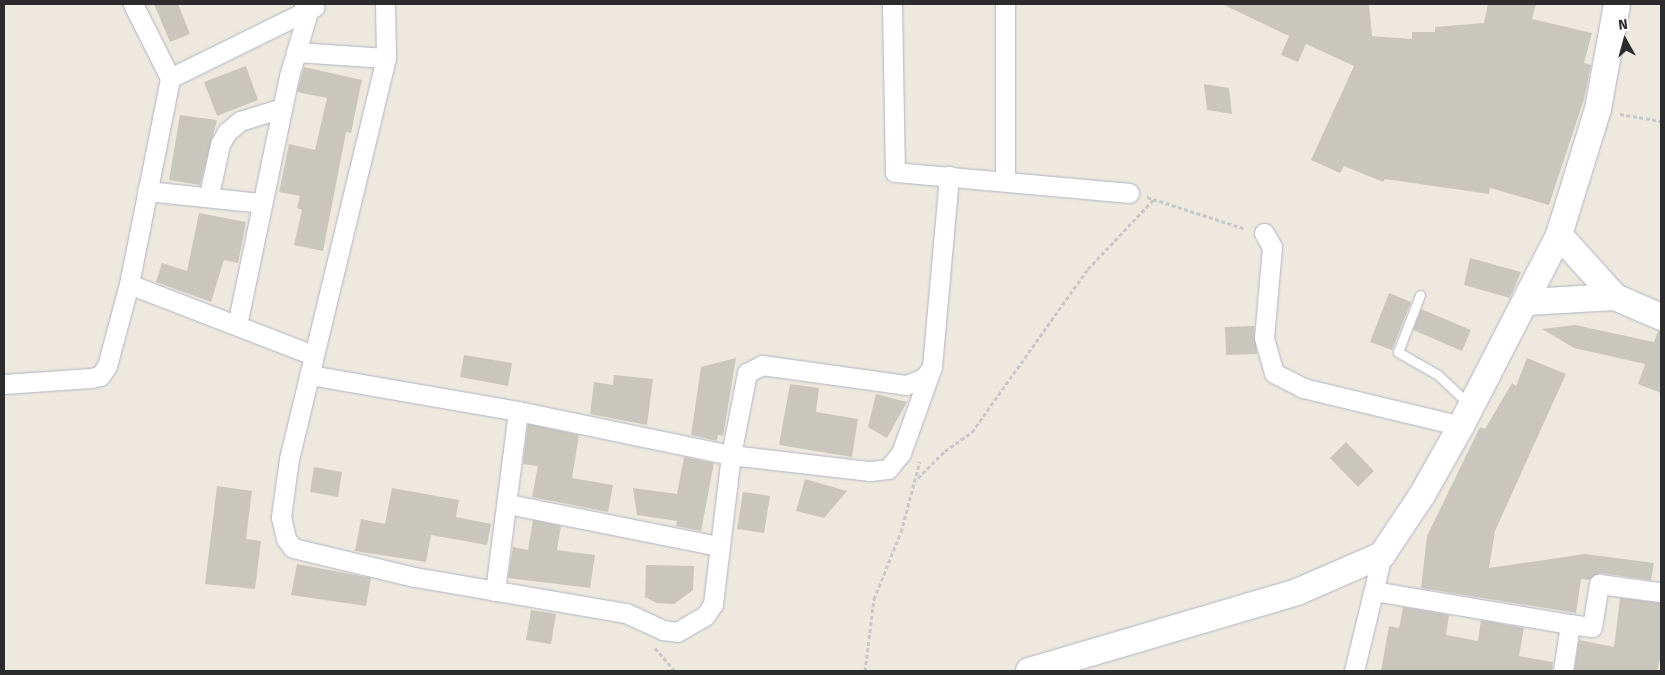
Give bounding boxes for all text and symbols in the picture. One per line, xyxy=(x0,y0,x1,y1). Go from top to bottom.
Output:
north arrow xyxy=(1600,15,1650,65)
text: N xyxy=(1617,16,1629,34)

